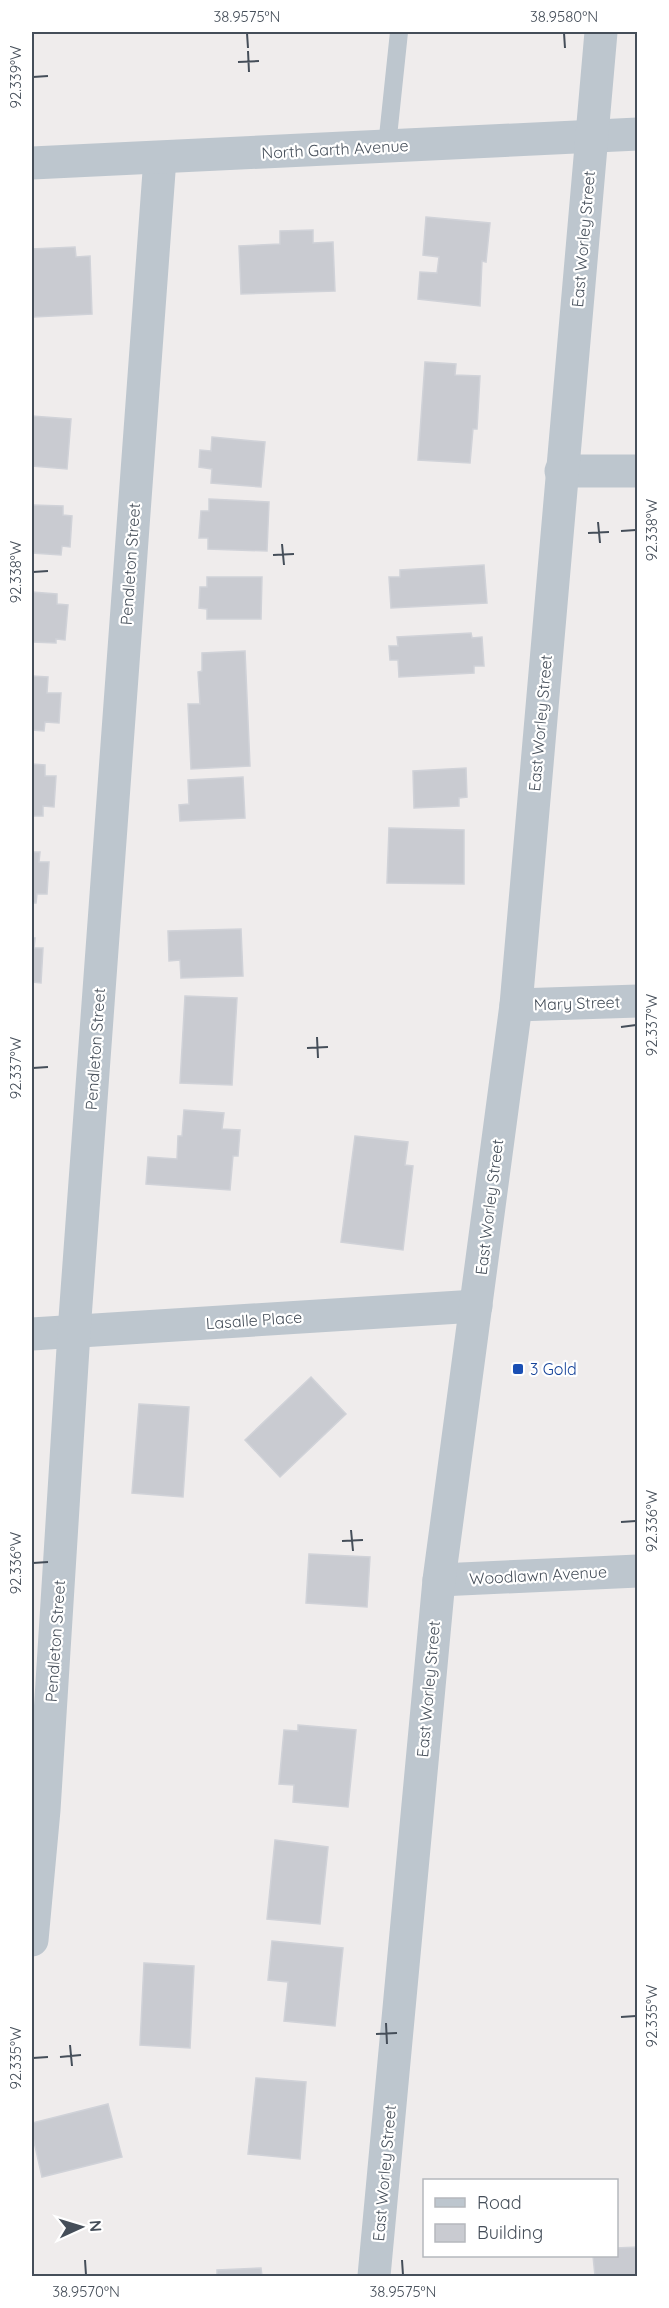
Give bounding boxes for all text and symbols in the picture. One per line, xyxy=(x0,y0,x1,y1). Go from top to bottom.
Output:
text: 38.9575°N xyxy=(214,7,281,26)
text: 38.9580°N xyxy=(530,7,598,26)
text: 92.339°W xyxy=(6,45,25,108)
street label: North Garth Avenue xyxy=(261,135,409,163)
street label: East Worley Street xyxy=(567,170,599,308)
text: 92.338°W xyxy=(642,498,661,561)
street label: Pendleton Street xyxy=(116,502,144,626)
text: 92.338°W xyxy=(6,540,25,603)
street label: East Worley Street xyxy=(524,654,556,792)
street label: Pendleton Street xyxy=(81,987,109,1111)
street label: Mary Street xyxy=(534,992,620,1014)
text: 92.337°W xyxy=(642,993,661,1056)
text: 92.337°W xyxy=(6,1036,25,1099)
street label: East Worley Street xyxy=(471,1138,507,1276)
street label: Lasalle Place xyxy=(205,1307,303,1333)
place label: 3 Gold xyxy=(530,1359,577,1379)
marker: 3 Gold xyxy=(511,1362,525,1376)
text: 92.336°W xyxy=(642,1489,661,1552)
text: 92.336°W xyxy=(6,1531,25,1594)
street label: Woodlawn Avenue xyxy=(469,1561,607,1589)
street label: Pendleton Street xyxy=(41,1579,69,1703)
street label: East Worley Street xyxy=(412,1620,444,1758)
text: 92.335°W xyxy=(642,1984,661,2047)
text: 92.335°W xyxy=(6,2026,25,2089)
street label: East Worley Street xyxy=(368,2104,400,2242)
legend xyxy=(423,2179,618,2257)
text: Road xyxy=(477,2191,522,2214)
north arrow xyxy=(51,2197,111,2257)
text: N xyxy=(86,2219,106,2233)
text: Building xyxy=(477,2221,543,2244)
text: 38.9570°N xyxy=(52,2282,120,2301)
text: 38.9575°N xyxy=(370,2282,437,2301)

